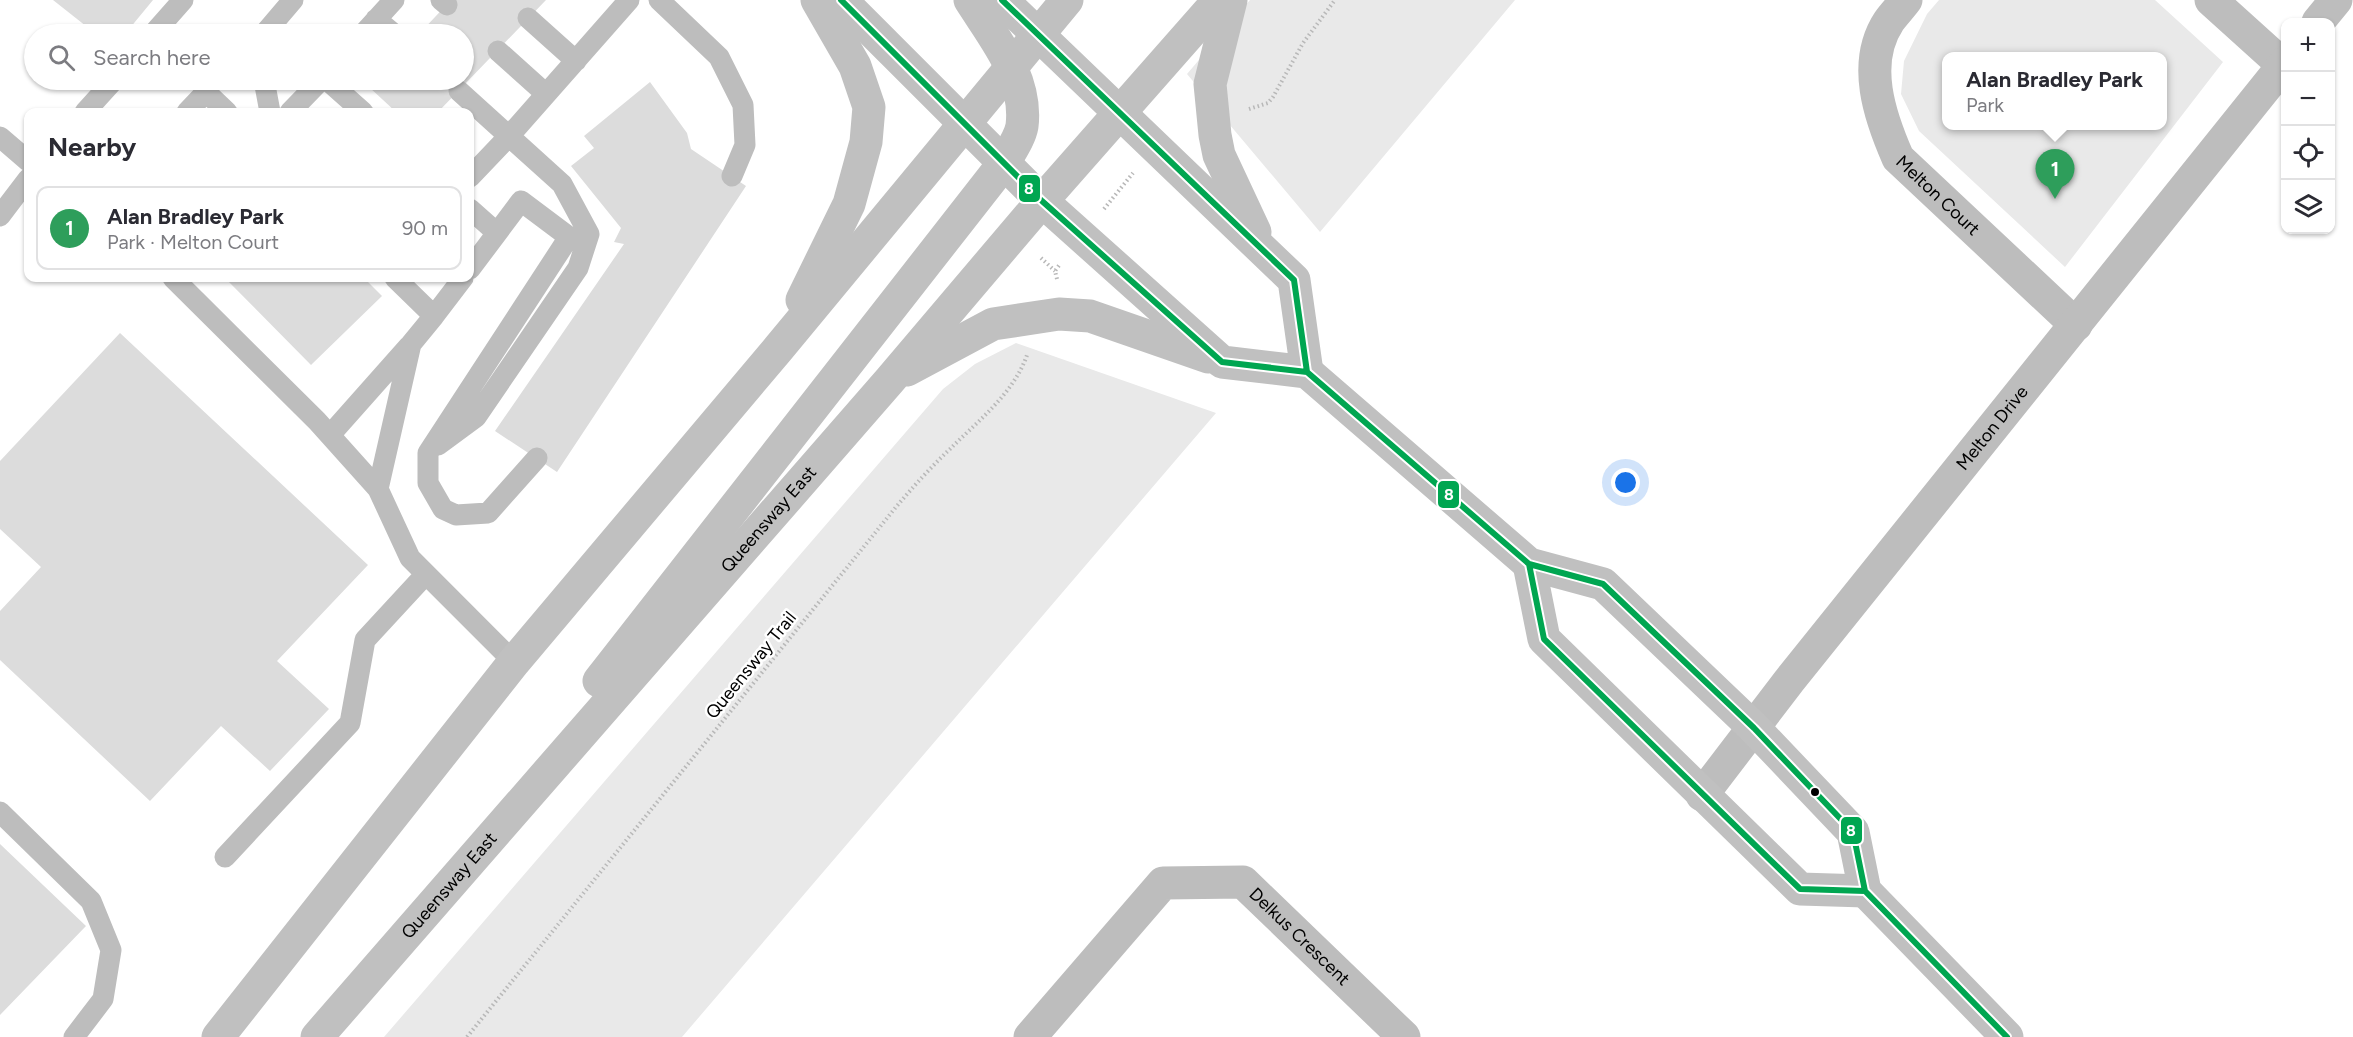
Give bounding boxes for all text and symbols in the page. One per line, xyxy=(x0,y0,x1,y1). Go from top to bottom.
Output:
map controls xyxy=(2281,18,2335,234)
button: + xyxy=(2281,18,2335,72)
search box xyxy=(24,24,474,90)
icon: search xyxy=(45,41,78,74)
text: Search here xyxy=(93,44,211,71)
popup xyxy=(1942,52,2167,130)
text: Alan Bradley Park xyxy=(1966,66,2143,93)
button: − xyxy=(2281,72,2335,126)
text: Park xyxy=(1966,93,2004,117)
button: locate xyxy=(2281,126,2335,180)
text: Nearby xyxy=(48,131,136,163)
pin: 1 xyxy=(2036,150,2074,199)
street label: Melton Court xyxy=(1891,151,1985,240)
line badge: 8 xyxy=(1018,174,1041,203)
text: 8 xyxy=(1024,179,1034,198)
button: layers xyxy=(2281,180,2335,234)
text: Alan Bradley Park xyxy=(107,203,284,230)
text: 1 xyxy=(65,216,74,240)
text: 90 m xyxy=(402,216,448,240)
text: Park · Melton Court xyxy=(107,230,279,254)
street label: Melton Drive xyxy=(1952,381,2033,475)
street label: Queensway East xyxy=(716,461,821,577)
your location xyxy=(1611,468,1640,497)
line badge: 8 xyxy=(1437,480,1460,509)
text: 8 xyxy=(1444,485,1454,504)
street label: Queensway Trail xyxy=(701,607,801,723)
unlabelled marker xyxy=(1809,786,1821,798)
line badge: 8 xyxy=(1840,816,1863,845)
text: 8 xyxy=(1846,821,1856,840)
street label: Queensway East xyxy=(397,828,502,943)
street label: Delkus Crescent xyxy=(1245,883,1355,990)

